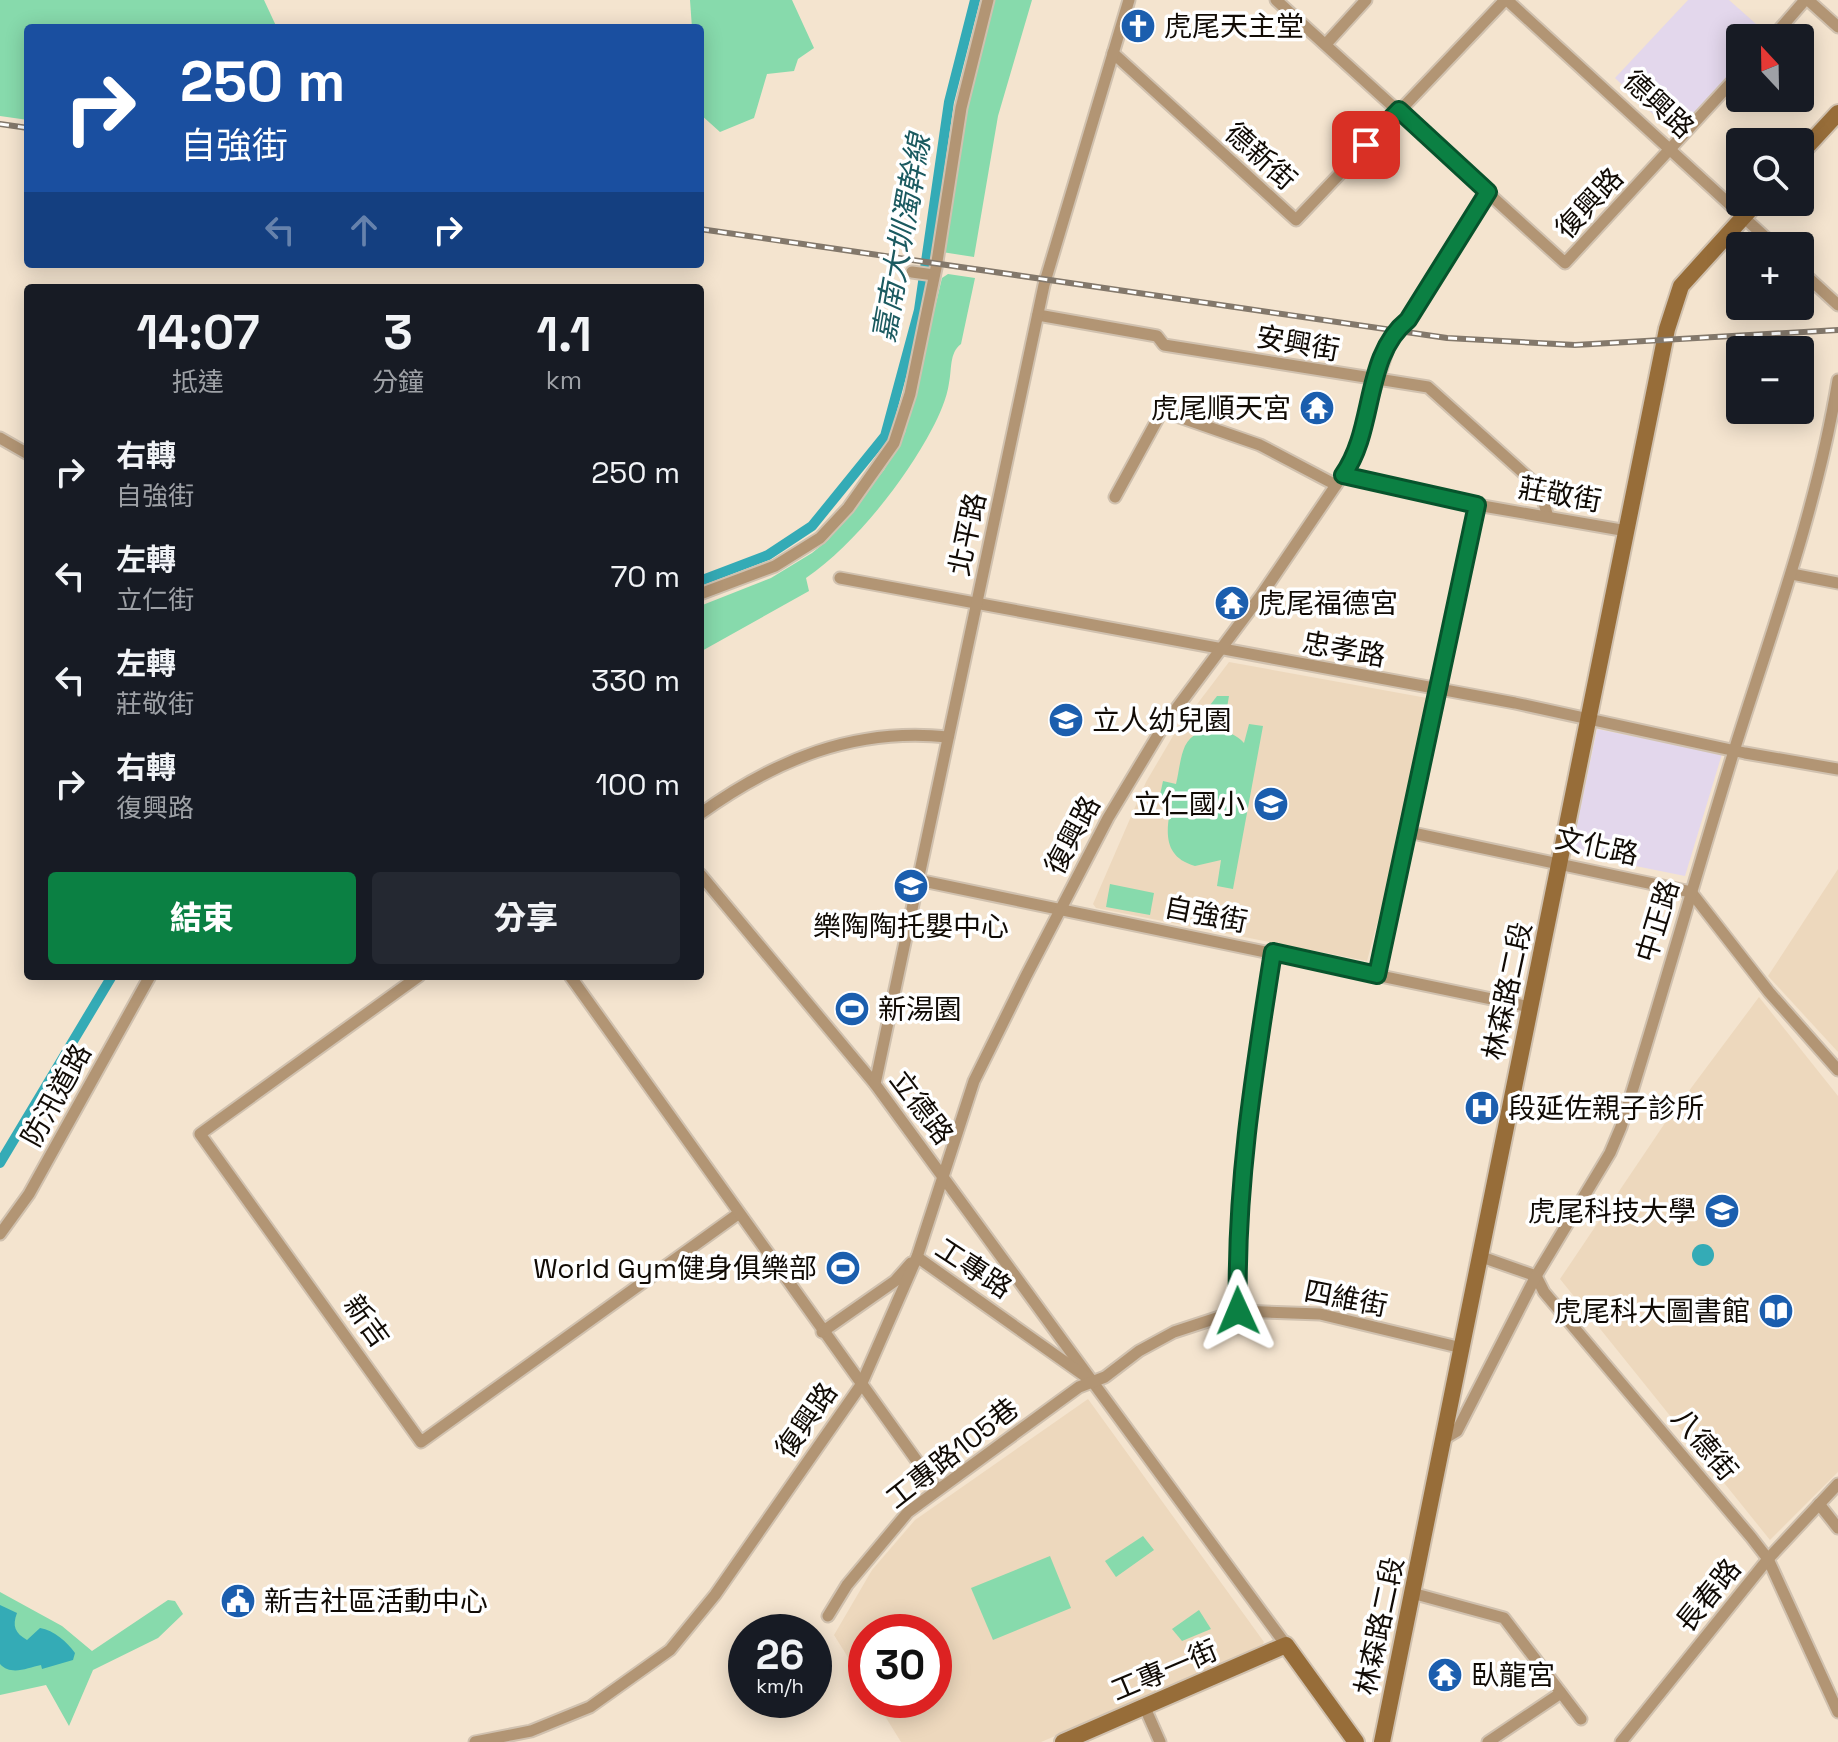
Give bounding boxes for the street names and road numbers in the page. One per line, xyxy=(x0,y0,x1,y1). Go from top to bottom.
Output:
street label: 德興路 xyxy=(1616,62,1702,146)
street label: 德新街 xyxy=(1218,115,1304,197)
street label: 復興路 xyxy=(1547,160,1631,246)
street label: 安興街 xyxy=(1254,318,1342,368)
street label: 莊敬街 xyxy=(1516,469,1604,519)
street label: 北平路 xyxy=(941,489,993,579)
street label: 忠孝路 xyxy=(1300,624,1388,674)
street label: 復興路 xyxy=(1036,789,1108,881)
street label: 文化路 xyxy=(1552,820,1642,872)
street label: 中正路 xyxy=(1628,876,1686,966)
street label: 自強街 xyxy=(1161,888,1251,940)
street label: 林森路二段 xyxy=(1475,919,1539,1063)
street label: 防汛道路 xyxy=(13,1037,99,1153)
street label: 立德路 xyxy=(882,1063,962,1151)
street label: 工專路 xyxy=(929,1230,1019,1306)
street label: 四維街 xyxy=(1301,1272,1391,1324)
street label: 新吉 xyxy=(336,1288,398,1354)
street label: 復興路 xyxy=(767,1375,845,1465)
street label: 工專路105巷 xyxy=(878,1390,1026,1516)
street label: 八德街 xyxy=(1664,1400,1746,1488)
street label: 長春路 xyxy=(1668,1551,1748,1639)
street label: 林森路二段 xyxy=(1347,1554,1411,1698)
street label: 工專一街 xyxy=(1105,1632,1223,1708)

